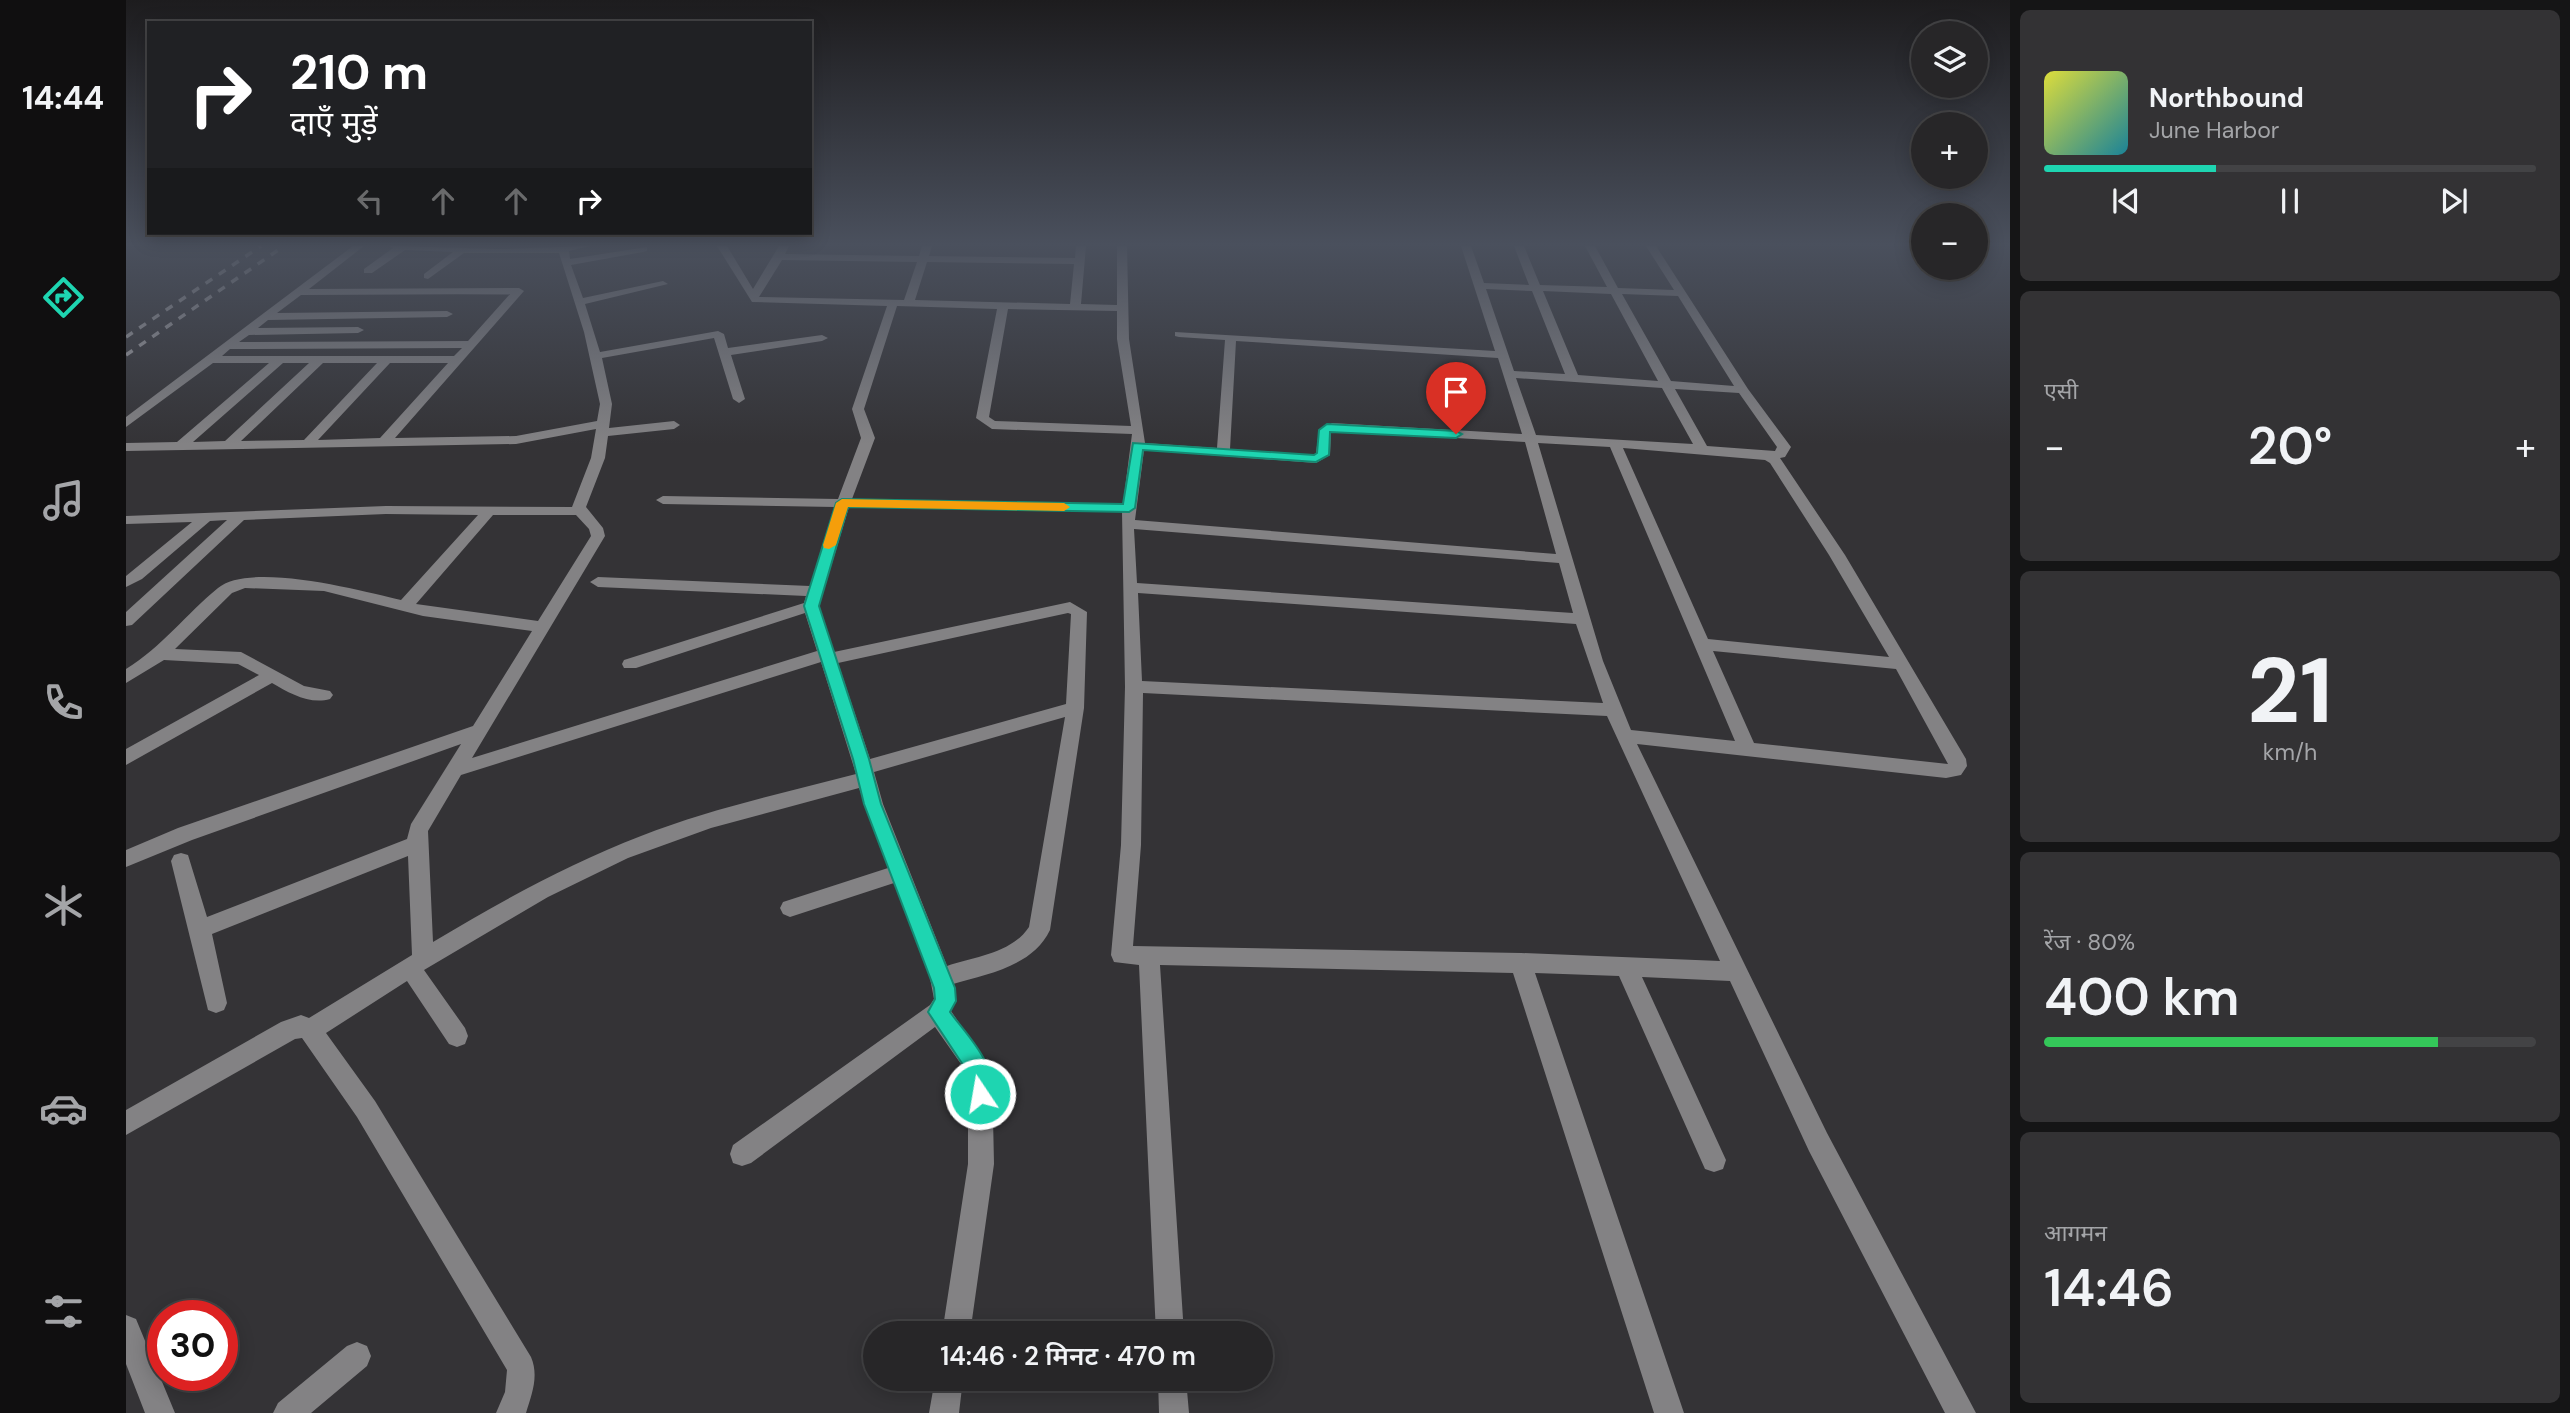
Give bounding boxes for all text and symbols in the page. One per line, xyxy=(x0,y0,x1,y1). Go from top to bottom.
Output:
map controls xyxy=(1911,21,1988,280)
button: layers xyxy=(1911,21,1988,98)
text: 210 m xyxy=(290,40,428,104)
icon: right xyxy=(175,49,266,140)
text: 14:44 xyxy=(22,77,104,119)
text: Northbound xyxy=(2149,81,2304,115)
text: दाएँ मुड़ें xyxy=(290,102,378,144)
button: + xyxy=(1911,112,1988,189)
text: June Harbor xyxy=(2149,115,2279,145)
icon: left xyxy=(351,182,389,220)
icon: ahead xyxy=(424,182,462,220)
icon: ahead xyxy=(497,182,535,220)
icon: right xyxy=(570,182,608,220)
icon: previous xyxy=(2107,182,2145,220)
icon: pause xyxy=(2271,182,2309,220)
icon: next xyxy=(2435,182,2473,220)
button: − xyxy=(1911,203,1988,280)
icon: directions xyxy=(39,273,88,322)
pin xyxy=(1426,362,1486,434)
icon: arrive xyxy=(1437,373,1475,411)
text: एसी xyxy=(2044,376,2078,406)
text: 20° xyxy=(2248,412,2332,480)
text: − xyxy=(2044,422,2065,472)
text: + xyxy=(2515,422,2536,472)
icon: music xyxy=(39,476,88,525)
text: 21 xyxy=(2247,632,2333,750)
icon: phone xyxy=(39,678,88,727)
text: km/h xyxy=(2263,737,2317,767)
icon: climate xyxy=(39,881,88,930)
text: रेंज · 80% xyxy=(2044,927,2135,957)
text: 400 km xyxy=(2044,963,2240,1031)
position arrow xyxy=(943,1057,1017,1131)
icon: car xyxy=(39,1084,88,1133)
text: आगमन xyxy=(2044,1218,2107,1248)
text: 14:46 xyxy=(2044,1254,2174,1322)
icon: filters xyxy=(39,1287,88,1336)
speed limit sign: 30 xyxy=(147,1300,238,1391)
text: 14:46 · 2 मिनट · 470 m xyxy=(940,1339,1196,1373)

